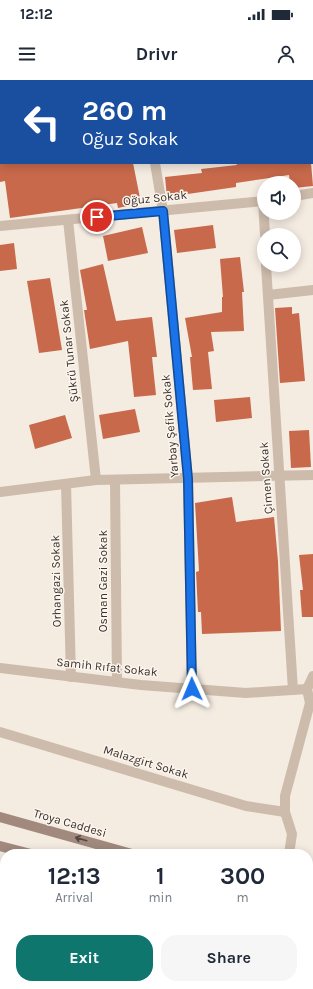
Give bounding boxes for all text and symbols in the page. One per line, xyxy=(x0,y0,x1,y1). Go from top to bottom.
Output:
text: 12:12 xyxy=(20,5,53,23)
icon: menu xyxy=(16,43,38,65)
text: Drivr xyxy=(136,43,177,65)
icon: person xyxy=(275,43,297,65)
text: 260 m xyxy=(82,94,167,127)
icon: left xyxy=(16,96,68,148)
text: Oğuz Sokak xyxy=(82,128,178,150)
map controls xyxy=(257,176,301,272)
button: sound xyxy=(257,176,301,220)
street label: Oğuz Sokak xyxy=(122,188,188,208)
pin xyxy=(80,200,114,234)
icon: arrive xyxy=(86,206,108,228)
button: search xyxy=(257,228,301,272)
street label: Şükrü Tunar Sokak xyxy=(57,299,81,403)
street label: Yarbay Şefik Sokak xyxy=(158,374,181,478)
street label: Çimen Sokak xyxy=(256,441,276,515)
street label: Osman Gazi Sokak xyxy=(96,530,110,632)
street label: Orhangazi Sokak xyxy=(48,534,64,627)
street label: Samih Rıfat Sokak xyxy=(56,655,159,679)
position arrow xyxy=(171,668,213,710)
street label: Malazgirt Sokak xyxy=(102,742,191,782)
street label: Troya Caddesi xyxy=(32,806,108,840)
one-way arrow xyxy=(75,835,88,842)
text: 12:13 xyxy=(48,862,101,890)
text: 1 xyxy=(156,862,165,890)
text: 300 xyxy=(220,862,265,890)
text: Arrival xyxy=(55,890,93,905)
text: min xyxy=(148,890,172,905)
text: m xyxy=(237,890,249,905)
button: Exit xyxy=(16,935,153,981)
button: Share xyxy=(161,935,297,981)

